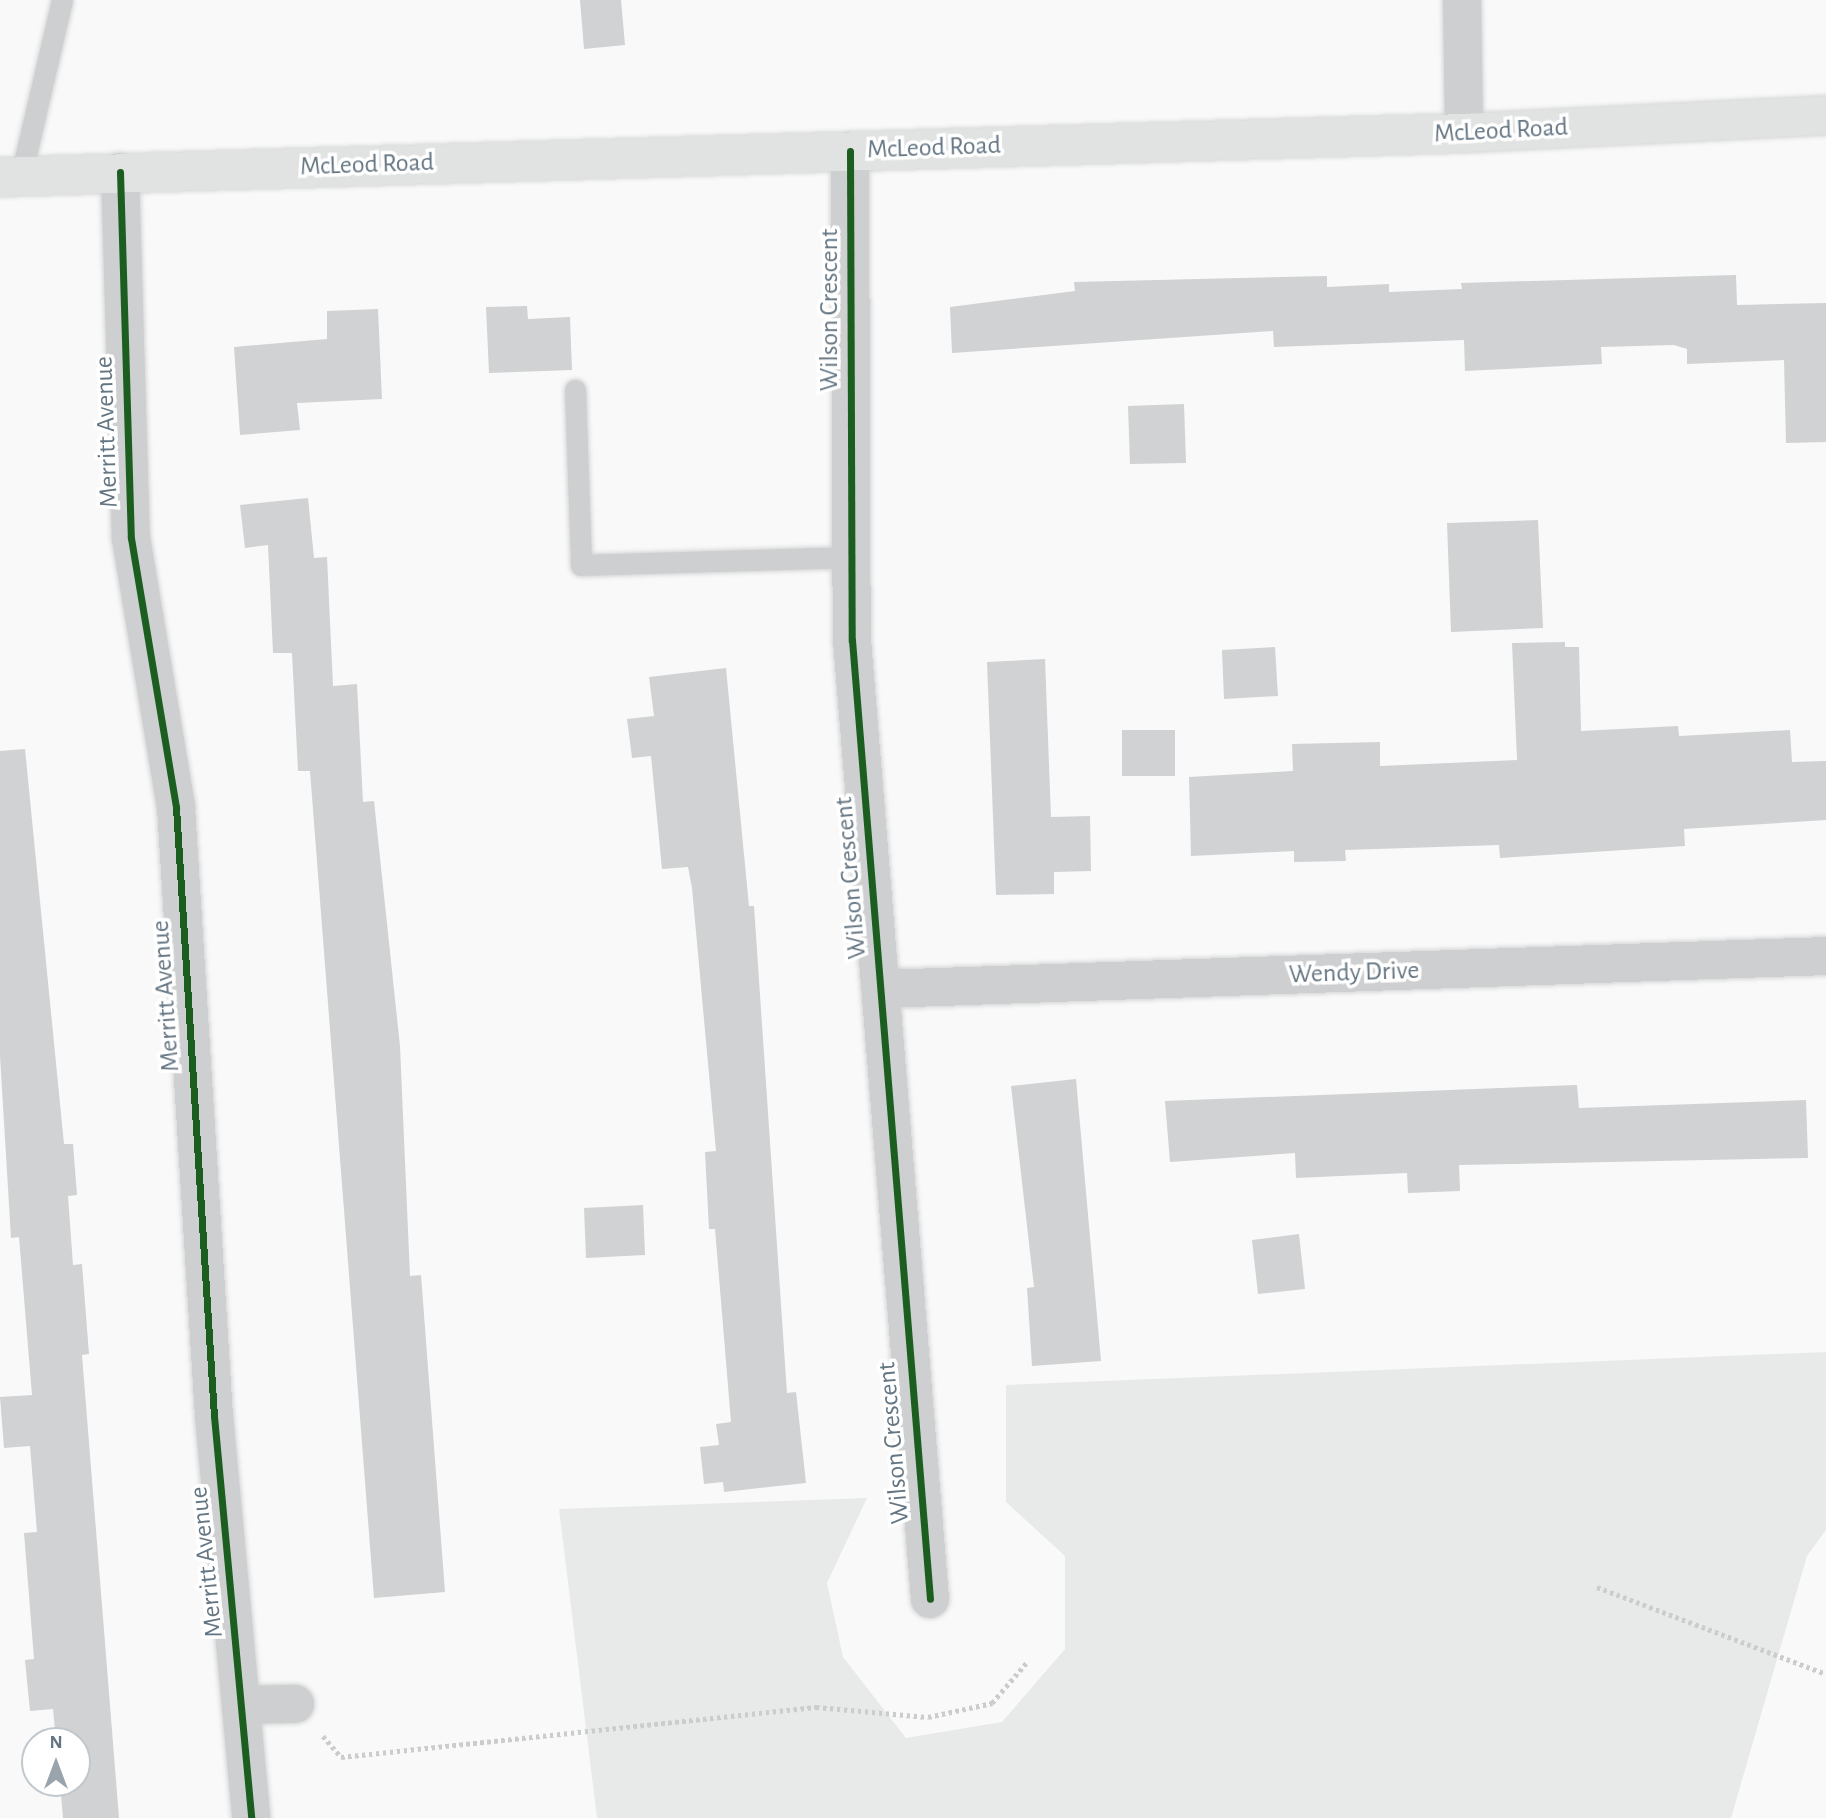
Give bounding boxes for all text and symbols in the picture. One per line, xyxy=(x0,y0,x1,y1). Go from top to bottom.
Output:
street label: McLeod Road xyxy=(1433,112,1569,150)
street label: McLeod Road xyxy=(867,130,1001,166)
street label: McLeod Road xyxy=(300,147,434,183)
street label: Wilson Crescent xyxy=(814,229,846,391)
street label: Merritt Avenue xyxy=(89,356,125,508)
street label: Wilson Crescent xyxy=(828,796,874,960)
street label: Merritt Avenue xyxy=(145,919,187,1073)
street label: Wendy Drive xyxy=(1288,955,1420,991)
street label: Wilson Crescent xyxy=(871,1361,917,1525)
street label: Merritt Avenue xyxy=(184,1485,230,1639)
north arrow xyxy=(21,1727,91,1797)
text: N xyxy=(49,1733,63,1752)

